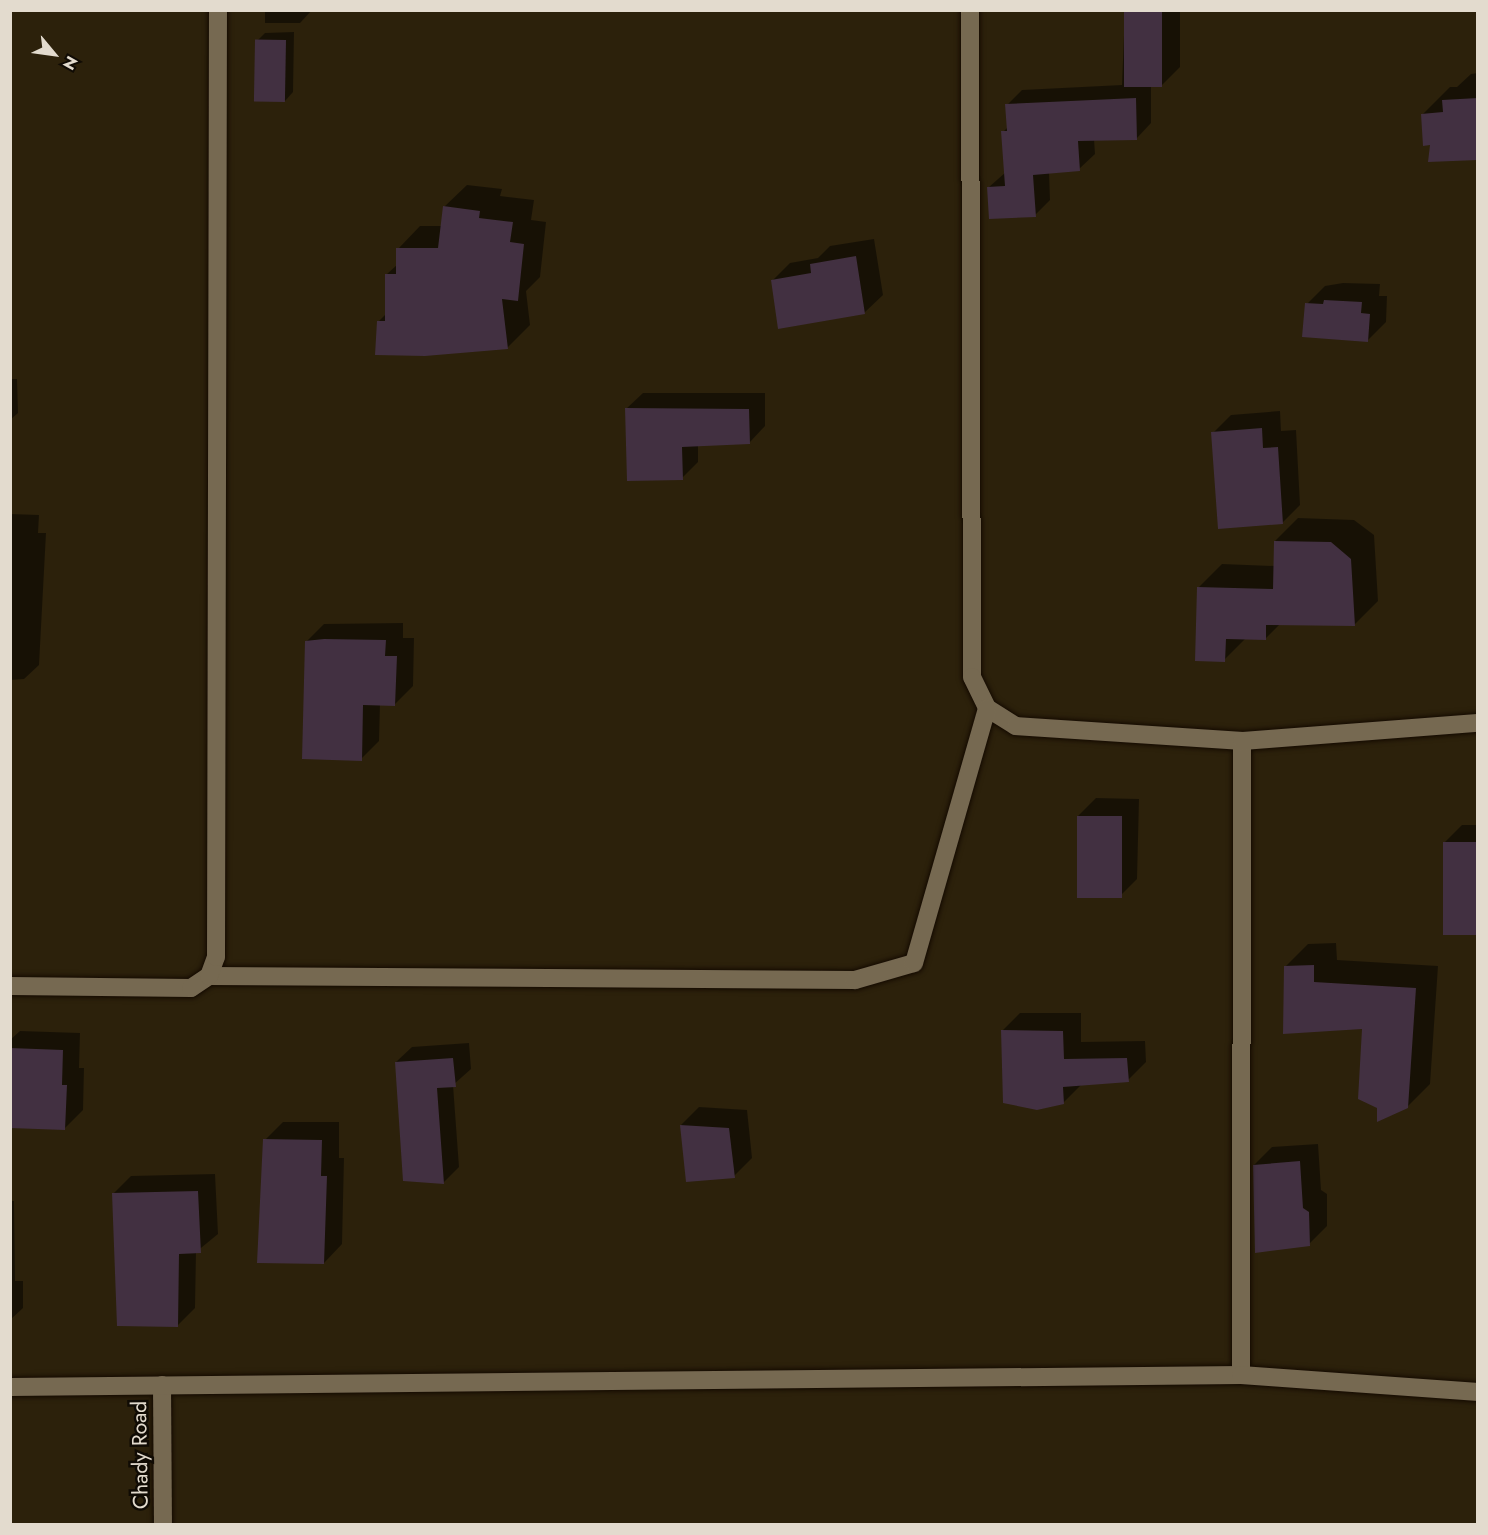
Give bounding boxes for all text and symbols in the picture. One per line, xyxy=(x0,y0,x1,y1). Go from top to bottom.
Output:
north arrow xyxy=(24,24,84,84)
text: N xyxy=(57,52,83,74)
street label: Chady Road xyxy=(126,1401,154,1509)

